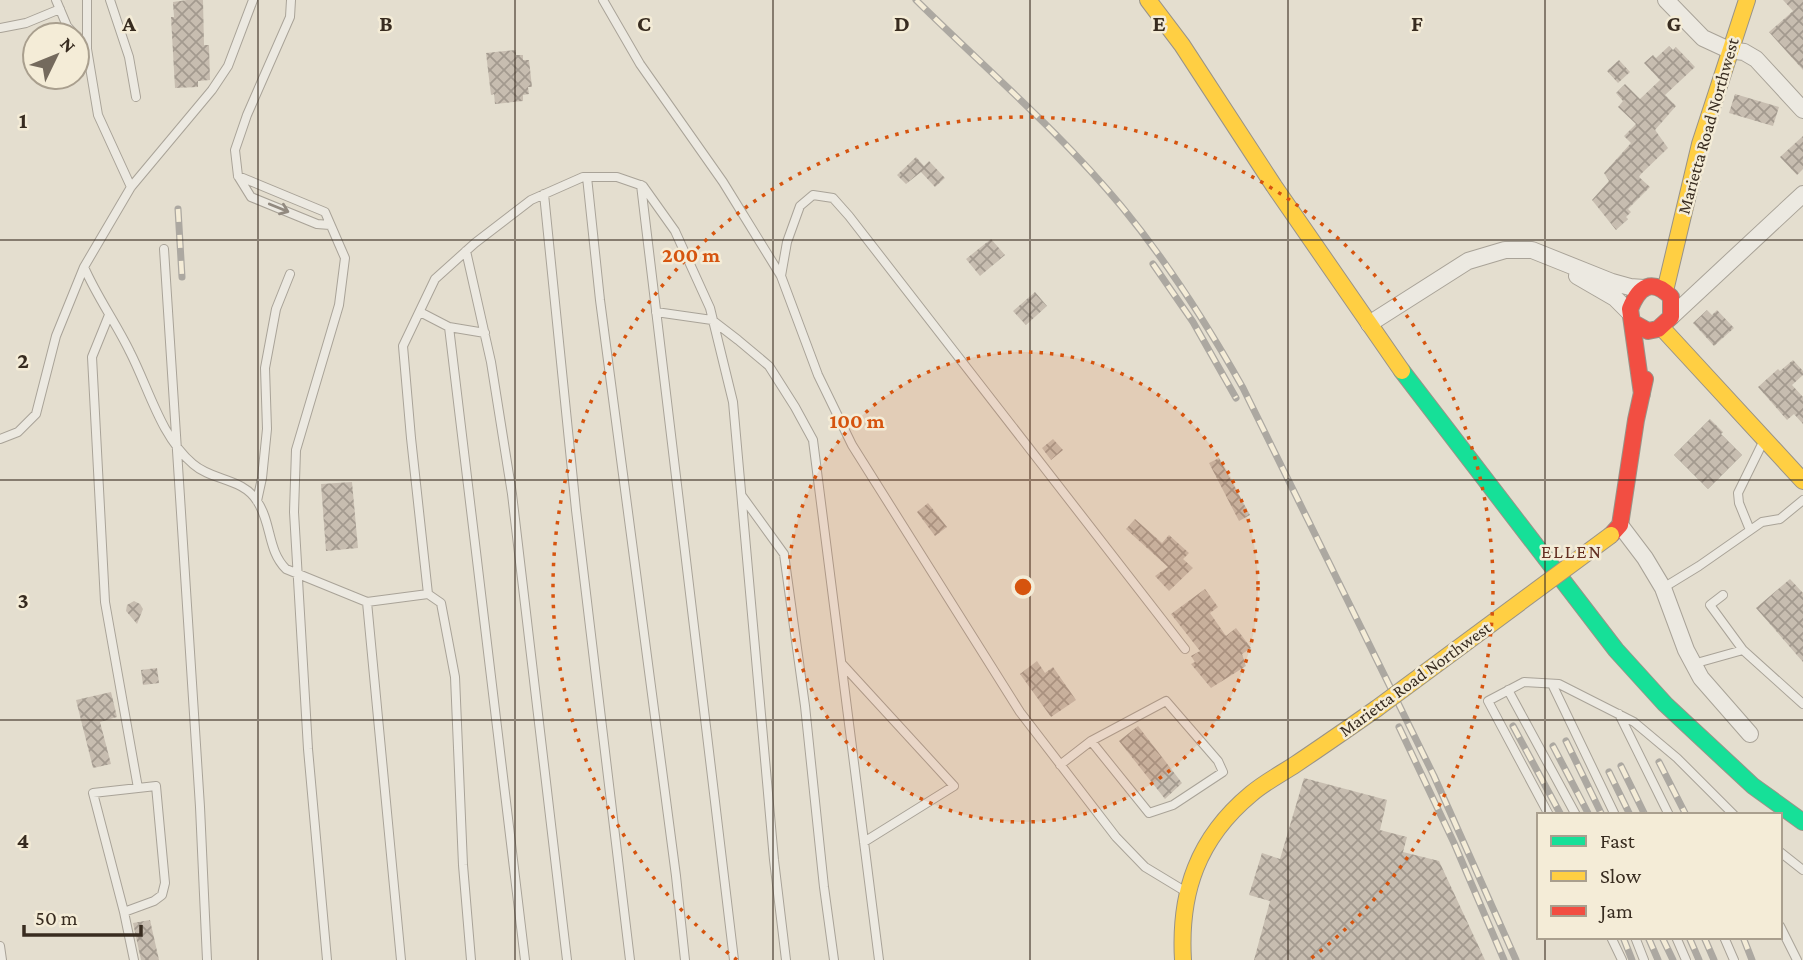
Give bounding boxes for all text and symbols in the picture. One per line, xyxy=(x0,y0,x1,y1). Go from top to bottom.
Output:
text: A xyxy=(121,10,136,36)
text: B xyxy=(379,10,393,36)
text: C xyxy=(637,10,651,36)
text: D xyxy=(894,10,910,36)
text: E xyxy=(1152,10,1166,36)
text: F xyxy=(1411,10,1423,36)
text: G xyxy=(1667,10,1682,36)
north arrow xyxy=(21,21,91,91)
text: N xyxy=(56,33,80,57)
street label: Marietta Road Northwest xyxy=(1673,35,1743,216)
text: 1 xyxy=(19,107,28,133)
one-way arrow xyxy=(267,203,289,216)
text: 200 m xyxy=(662,243,720,267)
text: 2 xyxy=(17,347,29,373)
text: 100 m xyxy=(829,409,885,433)
district label: ELLEN xyxy=(1541,541,1603,562)
centre of rings xyxy=(1011,575,1035,599)
text: 3 xyxy=(17,587,29,613)
street label: Marietta Road Northwest xyxy=(1335,617,1495,741)
legend xyxy=(1537,813,1782,939)
text: 4 xyxy=(17,827,29,853)
text: Fast xyxy=(1600,829,1636,853)
text: Slow xyxy=(1600,864,1642,888)
scale bar xyxy=(24,894,142,938)
text: Jam xyxy=(1598,899,1633,923)
text: 50 m xyxy=(35,906,78,930)

